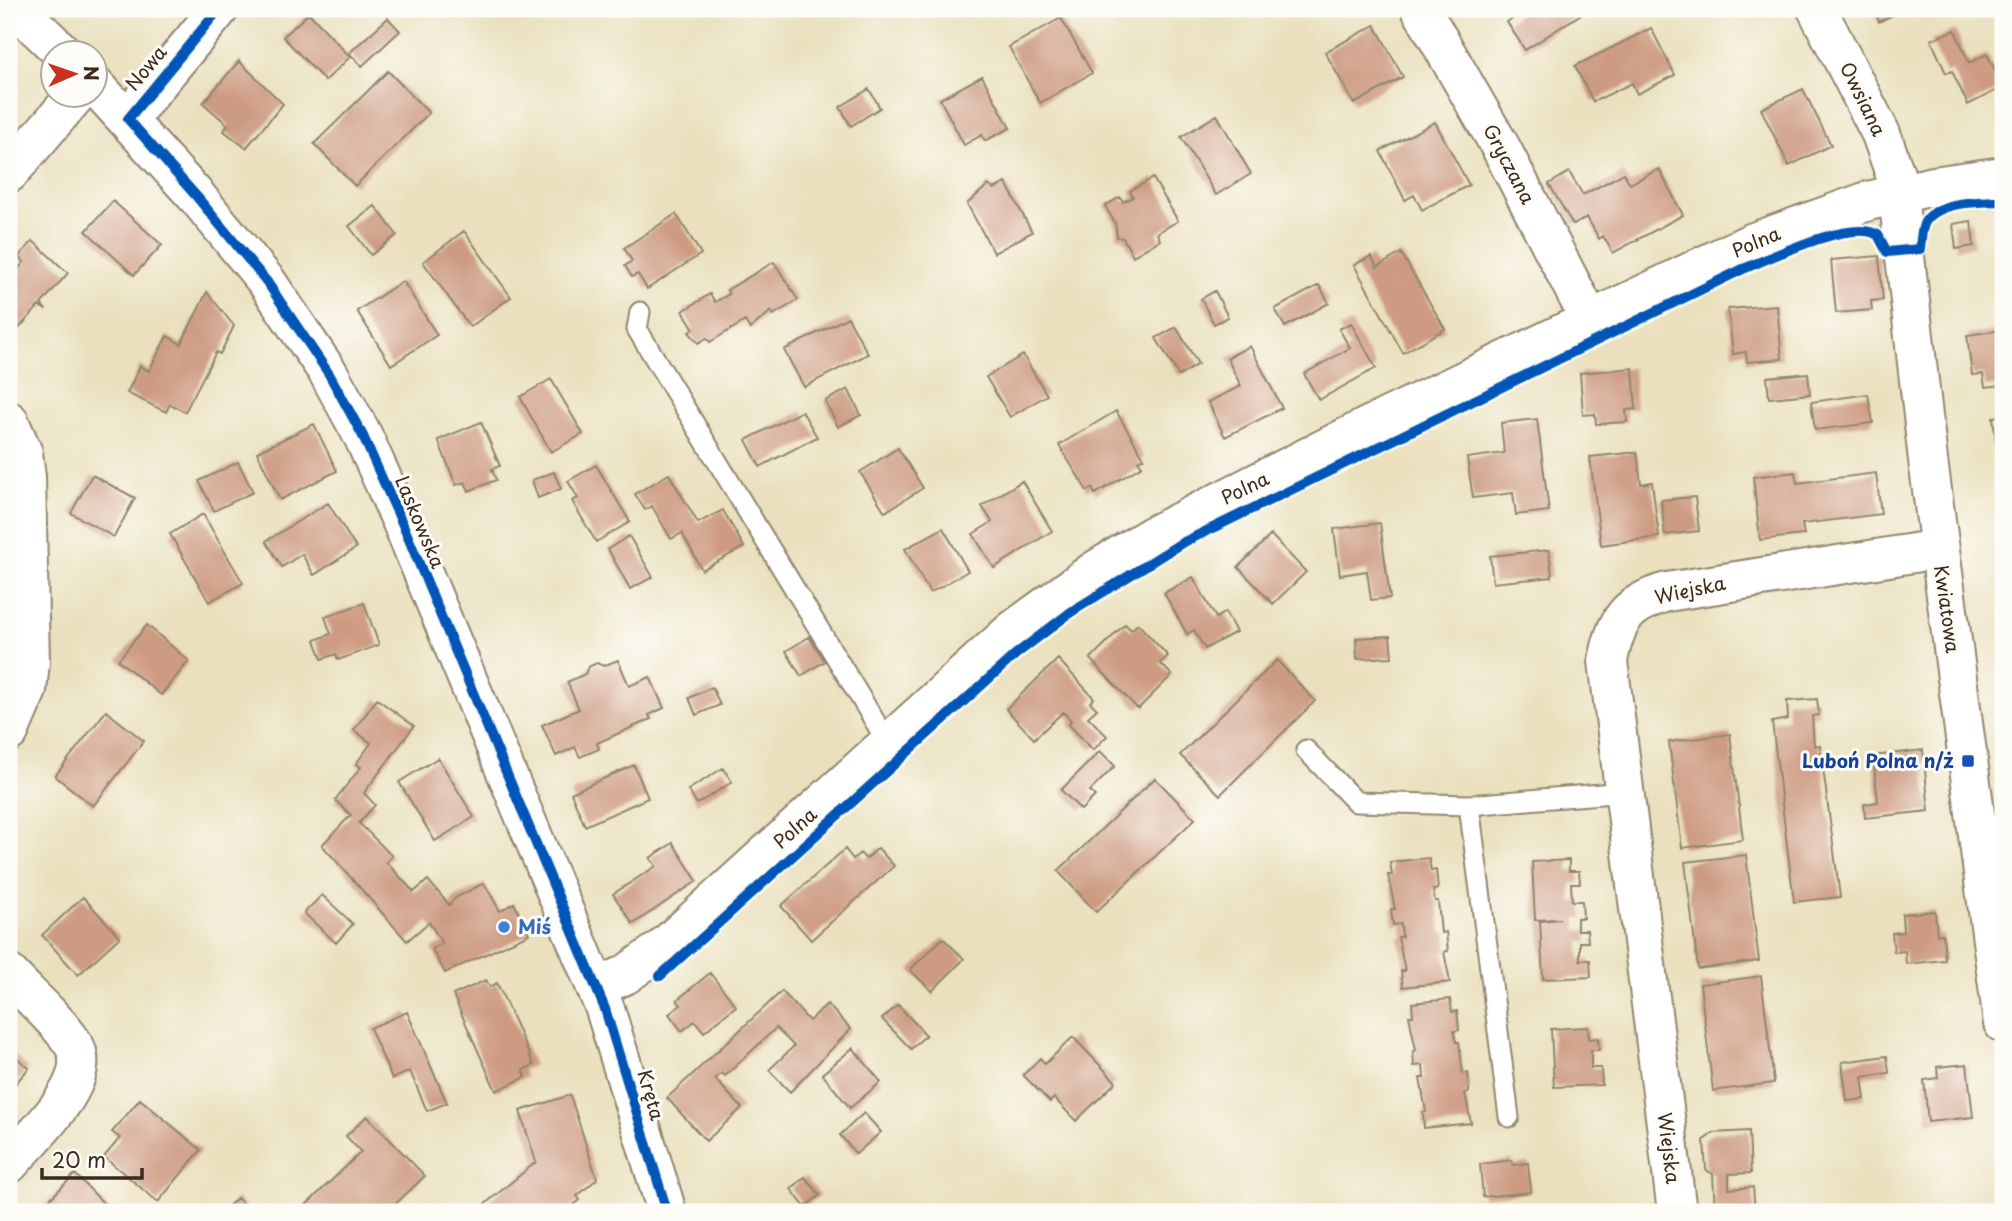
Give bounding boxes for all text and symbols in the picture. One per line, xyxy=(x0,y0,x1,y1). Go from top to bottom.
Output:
north arrow xyxy=(38,38,108,108)
street label: Nowa xyxy=(118,38,173,96)
street label: Owsiana xyxy=(1834,57,1894,140)
text: N xyxy=(78,65,106,81)
street label: Gryczana xyxy=(1477,119,1543,209)
street label: Polna xyxy=(1727,218,1784,264)
street label: Polna xyxy=(1216,463,1273,511)
street label: Laskowska xyxy=(389,471,453,572)
street label: Kwiatowa xyxy=(1928,563,1968,655)
street label: Wiejska xyxy=(1652,568,1728,610)
place label: Luboń Polna n/ż xyxy=(1802,746,1954,774)
marker: Luboń Polna n/ż xyxy=(1960,753,1976,769)
street label: Polna xyxy=(766,800,822,854)
place label: Miś xyxy=(518,912,551,940)
marker: Miś xyxy=(496,919,512,935)
street label: Kręta xyxy=(631,1066,673,1123)
street label: Wiejska xyxy=(1652,1110,1688,1185)
scale bar xyxy=(42,1137,142,1181)
text: 20 m xyxy=(52,1143,106,1175)

